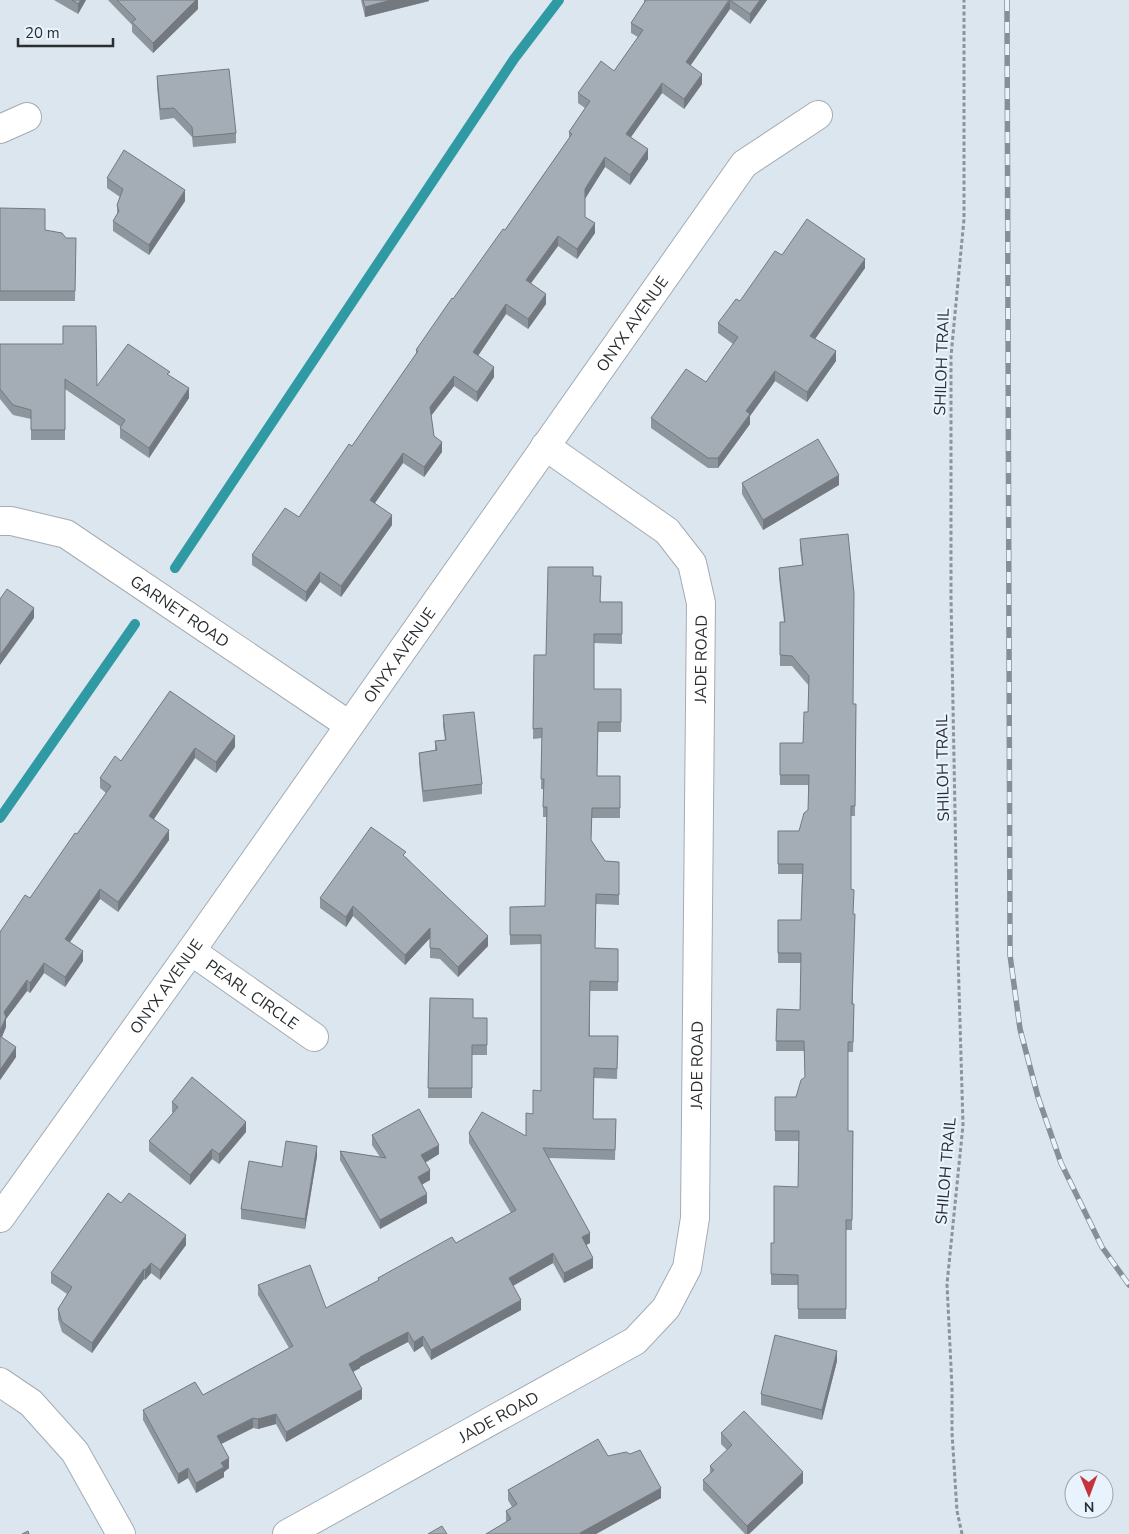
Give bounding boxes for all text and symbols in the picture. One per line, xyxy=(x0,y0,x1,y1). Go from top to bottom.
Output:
scale bar xyxy=(18,15,112,47)
text: 20 m xyxy=(25,23,60,43)
street label: ONYX AVENUE xyxy=(591,272,674,376)
street label: SHILOH TRAIL xyxy=(929,308,955,416)
street label: GARNET ROAD xyxy=(126,570,233,653)
street label: ONYX AVENUE xyxy=(359,603,441,708)
street label: JADE ROAD xyxy=(690,615,713,704)
street label: SHILOH TRAIL xyxy=(931,714,955,822)
street label: ONYX AVENUE xyxy=(125,935,208,1039)
street label: PEARL CIRCLE xyxy=(201,955,303,1035)
street label: JADE ROAD xyxy=(686,1021,709,1110)
street label: SHILOH TRAIL xyxy=(930,1116,962,1226)
street label: JADE ROAD xyxy=(454,1386,543,1449)
north arrow xyxy=(1064,1469,1114,1519)
text: N xyxy=(1084,1497,1095,1516)

